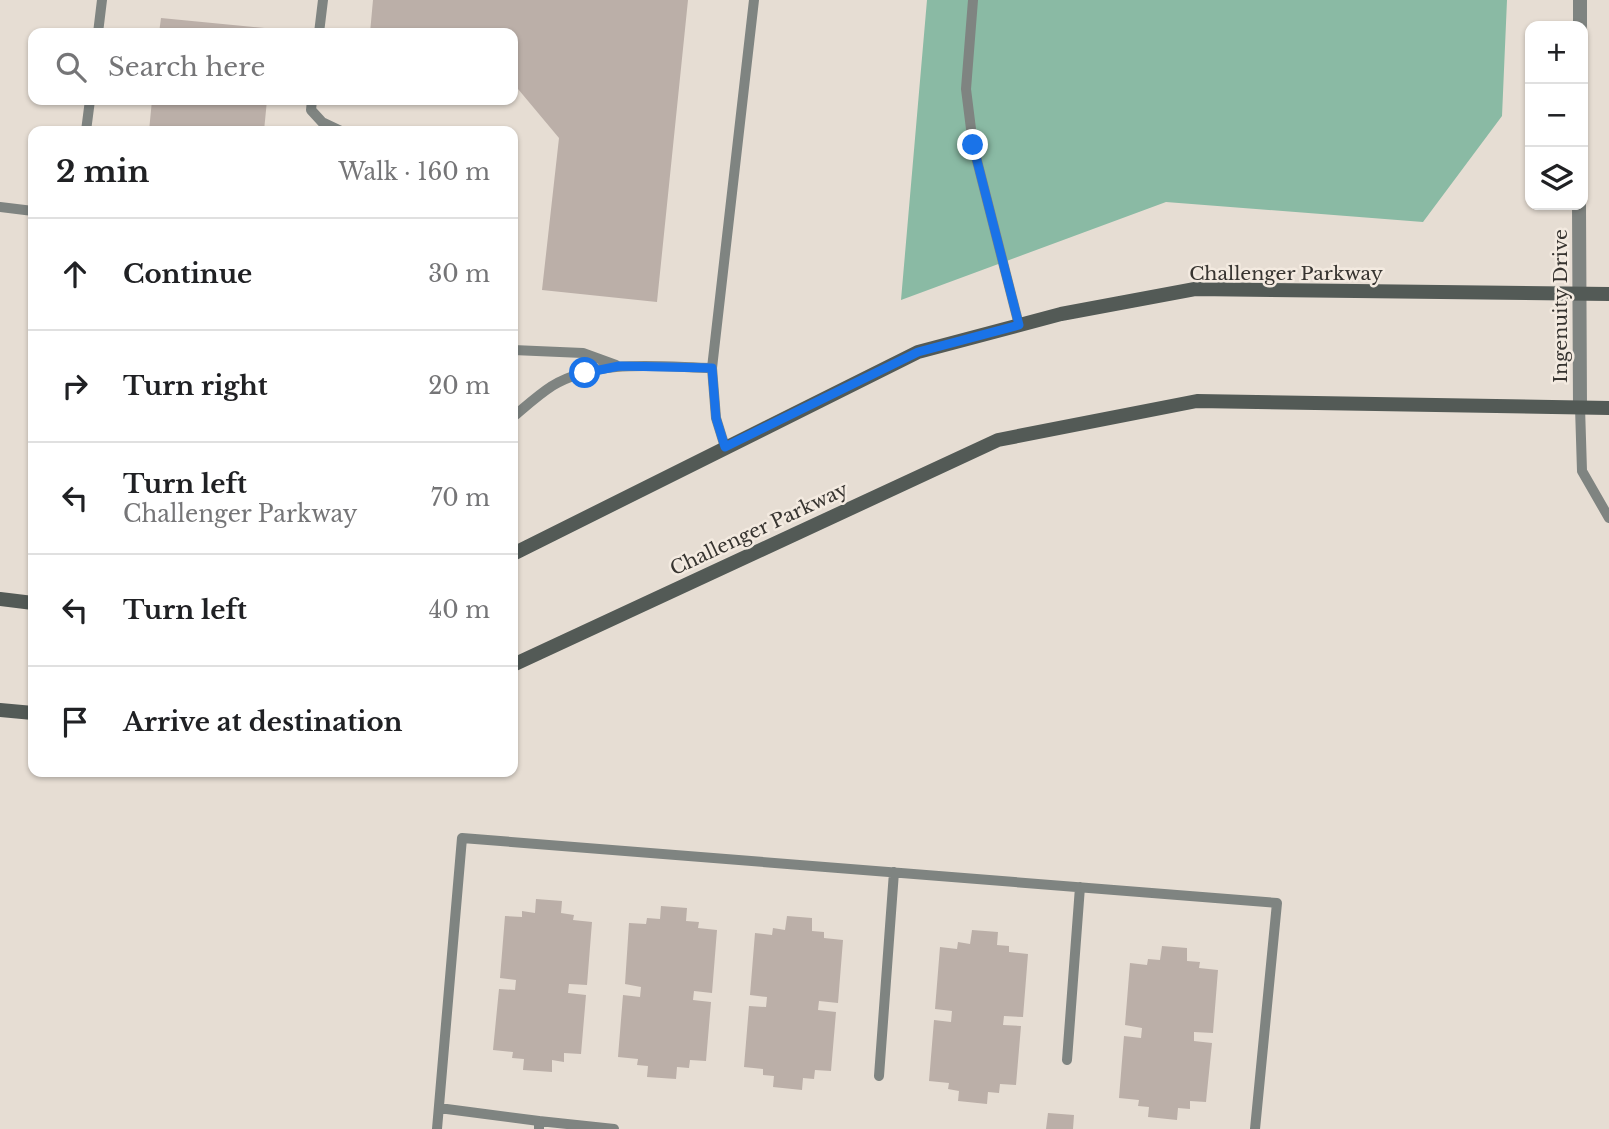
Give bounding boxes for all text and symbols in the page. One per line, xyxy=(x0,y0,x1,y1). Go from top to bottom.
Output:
map controls xyxy=(1525,21,1588,210)
button: + xyxy=(1525,21,1588,84)
search box xyxy=(28,28,518,105)
icon: search xyxy=(52,48,90,86)
text: Search here xyxy=(108,51,265,83)
button: − xyxy=(1525,84,1588,147)
route end xyxy=(957,129,988,160)
button: layers xyxy=(1525,147,1588,210)
text: 2 min xyxy=(56,153,149,190)
text: Walk · 160 m xyxy=(338,158,490,186)
street label: Ingenuity Drive xyxy=(1549,229,1572,383)
icon: ahead xyxy=(56,255,94,293)
text: Continue xyxy=(123,258,252,290)
text: 30 m xyxy=(428,260,490,288)
street label: Challenger Parkway xyxy=(1189,262,1383,285)
route start xyxy=(569,357,600,388)
icon: right xyxy=(56,367,94,405)
text: Turn right xyxy=(123,370,268,402)
text: 20 m xyxy=(428,372,490,400)
text: Turn left xyxy=(123,468,247,500)
street label: Challenger Parkway xyxy=(666,478,852,580)
icon: left xyxy=(56,479,94,517)
text: 70 m xyxy=(431,484,490,512)
text: Challenger Parkway xyxy=(123,500,358,528)
icon: left xyxy=(56,591,94,629)
text: Turn left xyxy=(123,594,247,626)
text: 40 m xyxy=(429,596,490,624)
icon: arrive xyxy=(56,703,94,741)
text: Arrive at destination xyxy=(123,706,403,738)

